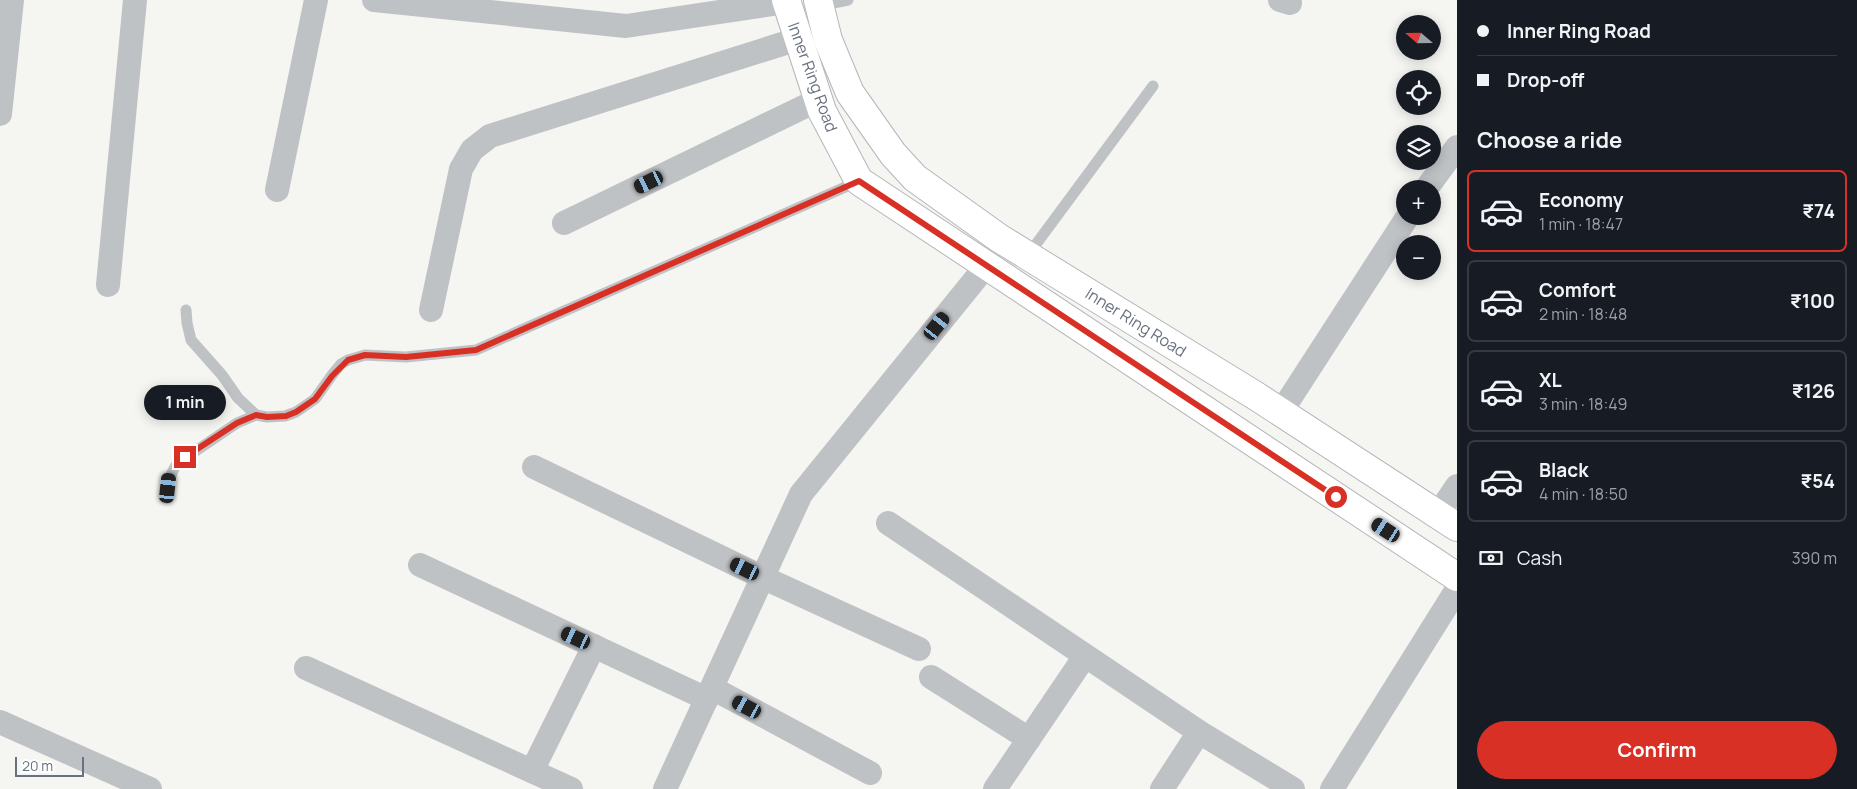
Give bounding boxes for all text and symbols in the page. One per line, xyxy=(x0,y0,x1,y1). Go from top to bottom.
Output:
north arrow xyxy=(1396,15,1441,60)
map controls xyxy=(1396,15,1441,280)
text: Inner Ring Road xyxy=(1507,18,1651,44)
street label: Inner Ring Road xyxy=(783,19,843,135)
text: Drop-off xyxy=(1507,67,1584,93)
button: locate xyxy=(1396,70,1441,115)
button: layers xyxy=(1396,125,1441,170)
text: Choose a ride xyxy=(1477,125,1622,155)
car xyxy=(632,169,665,195)
button: + xyxy=(1396,180,1441,225)
text: Economy xyxy=(1539,187,1623,213)
icon: car xyxy=(1479,189,1524,234)
text: ₹74 xyxy=(1802,198,1835,224)
text: 1 min · 18:47 xyxy=(1539,213,1623,235)
button: − xyxy=(1396,235,1441,280)
text: Comfort xyxy=(1539,277,1616,303)
icon: car xyxy=(1479,279,1524,324)
street label: Inner Ring Road xyxy=(1081,282,1191,362)
text: ₹100 xyxy=(1790,288,1835,314)
text: 2 min · 18:48 xyxy=(1539,303,1627,325)
car xyxy=(921,310,952,342)
text: XL xyxy=(1539,367,1562,393)
icon: car xyxy=(1479,369,1524,414)
text: ₹126 xyxy=(1792,378,1835,404)
callout: 1 min xyxy=(144,384,226,420)
text: 1 min xyxy=(165,391,205,413)
text: 3 min · 18:49 xyxy=(1539,393,1627,415)
route end xyxy=(174,446,196,468)
text: Black xyxy=(1539,457,1588,483)
icon: car xyxy=(1479,459,1524,504)
text: ₹54 xyxy=(1801,468,1835,494)
car xyxy=(158,472,177,504)
text: 4 min · 18:50 xyxy=(1539,483,1628,505)
route start xyxy=(1325,486,1347,508)
car xyxy=(1369,516,1402,544)
icon: cash xyxy=(1477,544,1505,572)
text: Cash xyxy=(1517,545,1562,571)
text: 390 m xyxy=(1792,547,1837,569)
car xyxy=(728,556,761,582)
car xyxy=(559,625,592,651)
car xyxy=(730,693,763,721)
button: Confirm xyxy=(1477,721,1837,779)
scale bar xyxy=(15,754,84,777)
text: 20 m xyxy=(22,756,53,775)

